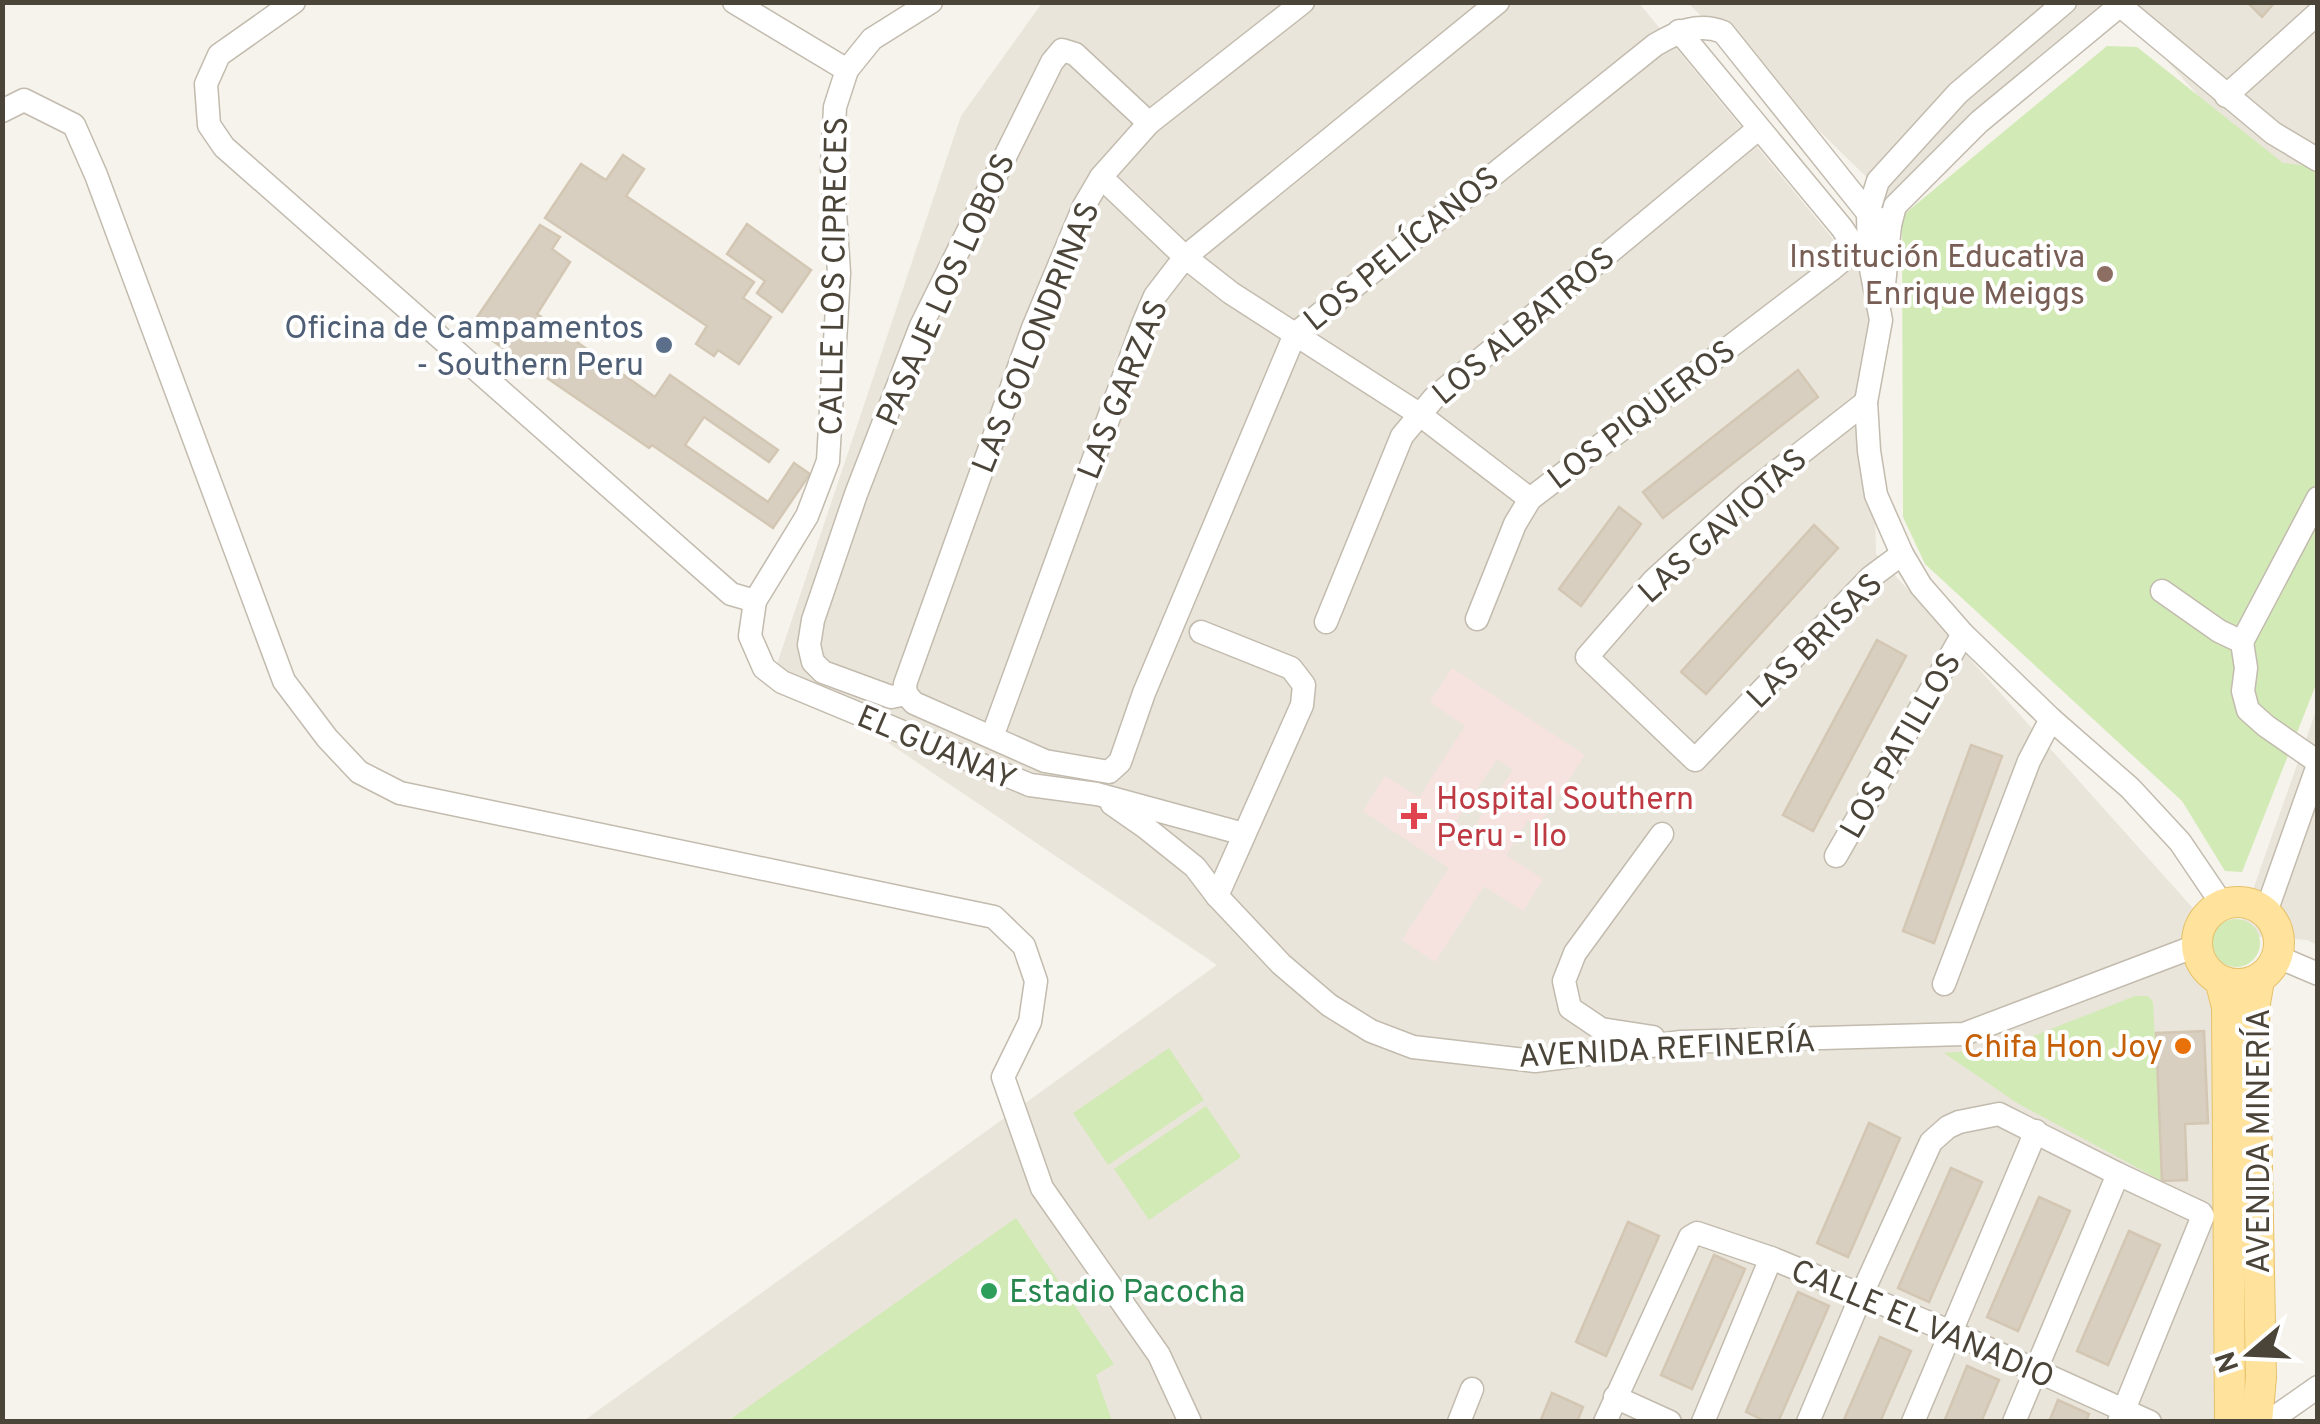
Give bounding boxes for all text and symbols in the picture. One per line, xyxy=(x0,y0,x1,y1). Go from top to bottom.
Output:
street label: CALLE LOS CIPRECES xyxy=(813,116,859,436)
street label: PASAJE LOS LOBOS xyxy=(870,147,1026,433)
street label: LOS PELÍCANOS xyxy=(1296,158,1509,341)
street label: LAS GOLONDRINAS xyxy=(965,197,1111,480)
street label: LOS ALBATROS xyxy=(1425,239,1624,415)
place label: Institución Educativa Enrique Meiggs xyxy=(1789,239,2085,316)
marker: Institución Educativa Enrique Meiggs xyxy=(2094,263,2116,285)
street label: LAS GARZAS xyxy=(1071,294,1179,486)
place label: Oficina de Campamentos - Southern Peru xyxy=(284,310,644,387)
street label: LOS PIQUEROS xyxy=(1541,333,1745,500)
marker: Oficina de Campamentos - Southern Peru xyxy=(653,334,675,356)
street label: LAS GAVIOTAS xyxy=(1631,441,1817,613)
street label: LAS BRISAS xyxy=(1740,566,1892,718)
street label: LOS PATILLOS xyxy=(1833,646,1972,847)
street label: EL GUANAY xyxy=(850,698,1021,801)
place label: Hospital Southern Peru - Ilo xyxy=(1436,781,1694,858)
marker: Hospital Southern Peru - Ilo xyxy=(1401,803,1427,829)
street label: AVENIDA MINERÍA xyxy=(2239,1008,2281,1274)
street label: AVENIDA REFINERÍA xyxy=(1517,1021,1817,1079)
place label: Chifa Hon Joy xyxy=(1963,1029,2163,1069)
marker: Chifa Hon Joy xyxy=(2172,1035,2194,1057)
street label: CALLE EL VANADIO xyxy=(1784,1252,2060,1399)
place label: Estadio Pacocha xyxy=(1009,1274,1245,1314)
marker: Estadio Pacocha xyxy=(978,1280,1000,1302)
north arrow xyxy=(2200,1304,2300,1404)
text: N xyxy=(2209,1346,2249,1377)

